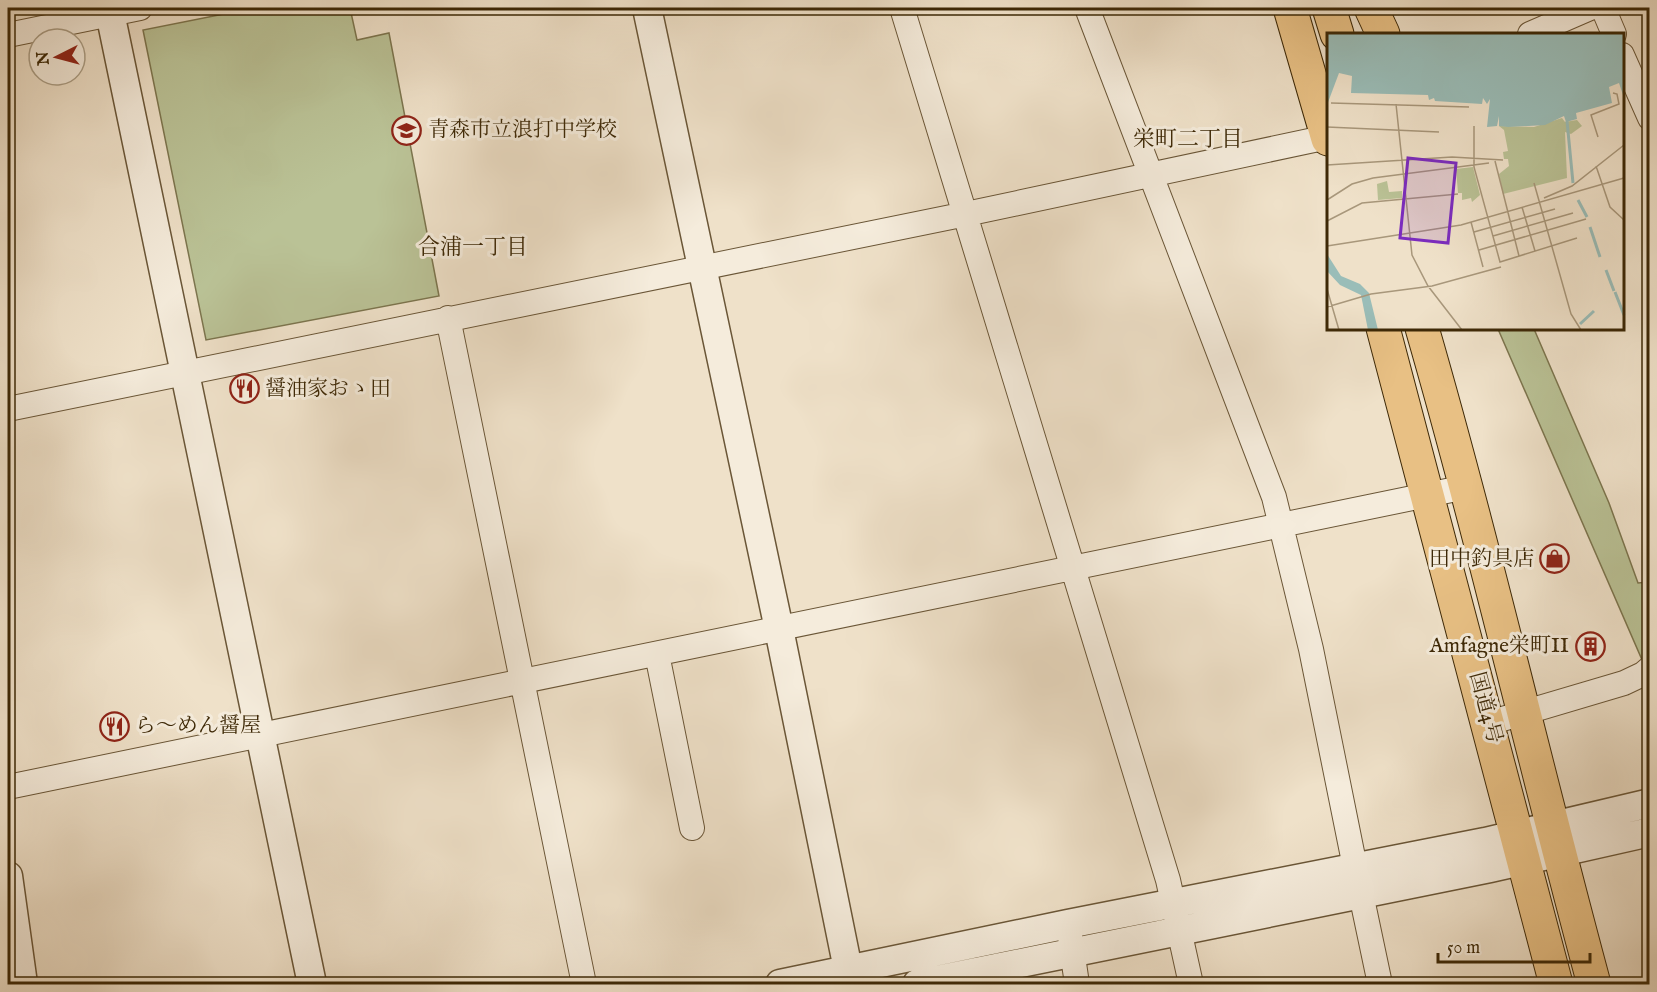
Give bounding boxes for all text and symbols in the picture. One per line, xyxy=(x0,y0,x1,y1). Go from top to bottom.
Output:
north arrow xyxy=(27,27,87,87)
inset map xyxy=(1327,33,1624,330)
text: N xyxy=(33,50,55,67)
school or university icon: 青森市立浪打中学校 xyxy=(391,114,423,146)
place label: 青森市立浪打中学校 xyxy=(428,117,617,144)
district label: 栄町二丁目 xyxy=(1133,126,1243,154)
district label: 合浦一丁目 xyxy=(418,234,528,262)
restaurant icon: 醤油家おゝ田 xyxy=(228,373,260,405)
place label: 醤油家おゝ田 xyxy=(265,376,391,403)
shop icon: 田中釣具店 xyxy=(1539,543,1571,575)
place label: 田中釣具店 xyxy=(1429,546,1534,573)
building icon: Amfagne栄町II xyxy=(1574,630,1606,662)
place label: Amfagne栄町II xyxy=(1429,633,1569,660)
street label: 国道4号 xyxy=(1462,669,1508,747)
restaurant icon: ら～めん醤屋 xyxy=(98,710,130,742)
place label: ら～めん醤屋 xyxy=(135,713,261,740)
scale bar xyxy=(1438,926,1590,964)
text: 50 m xyxy=(1447,937,1480,960)

